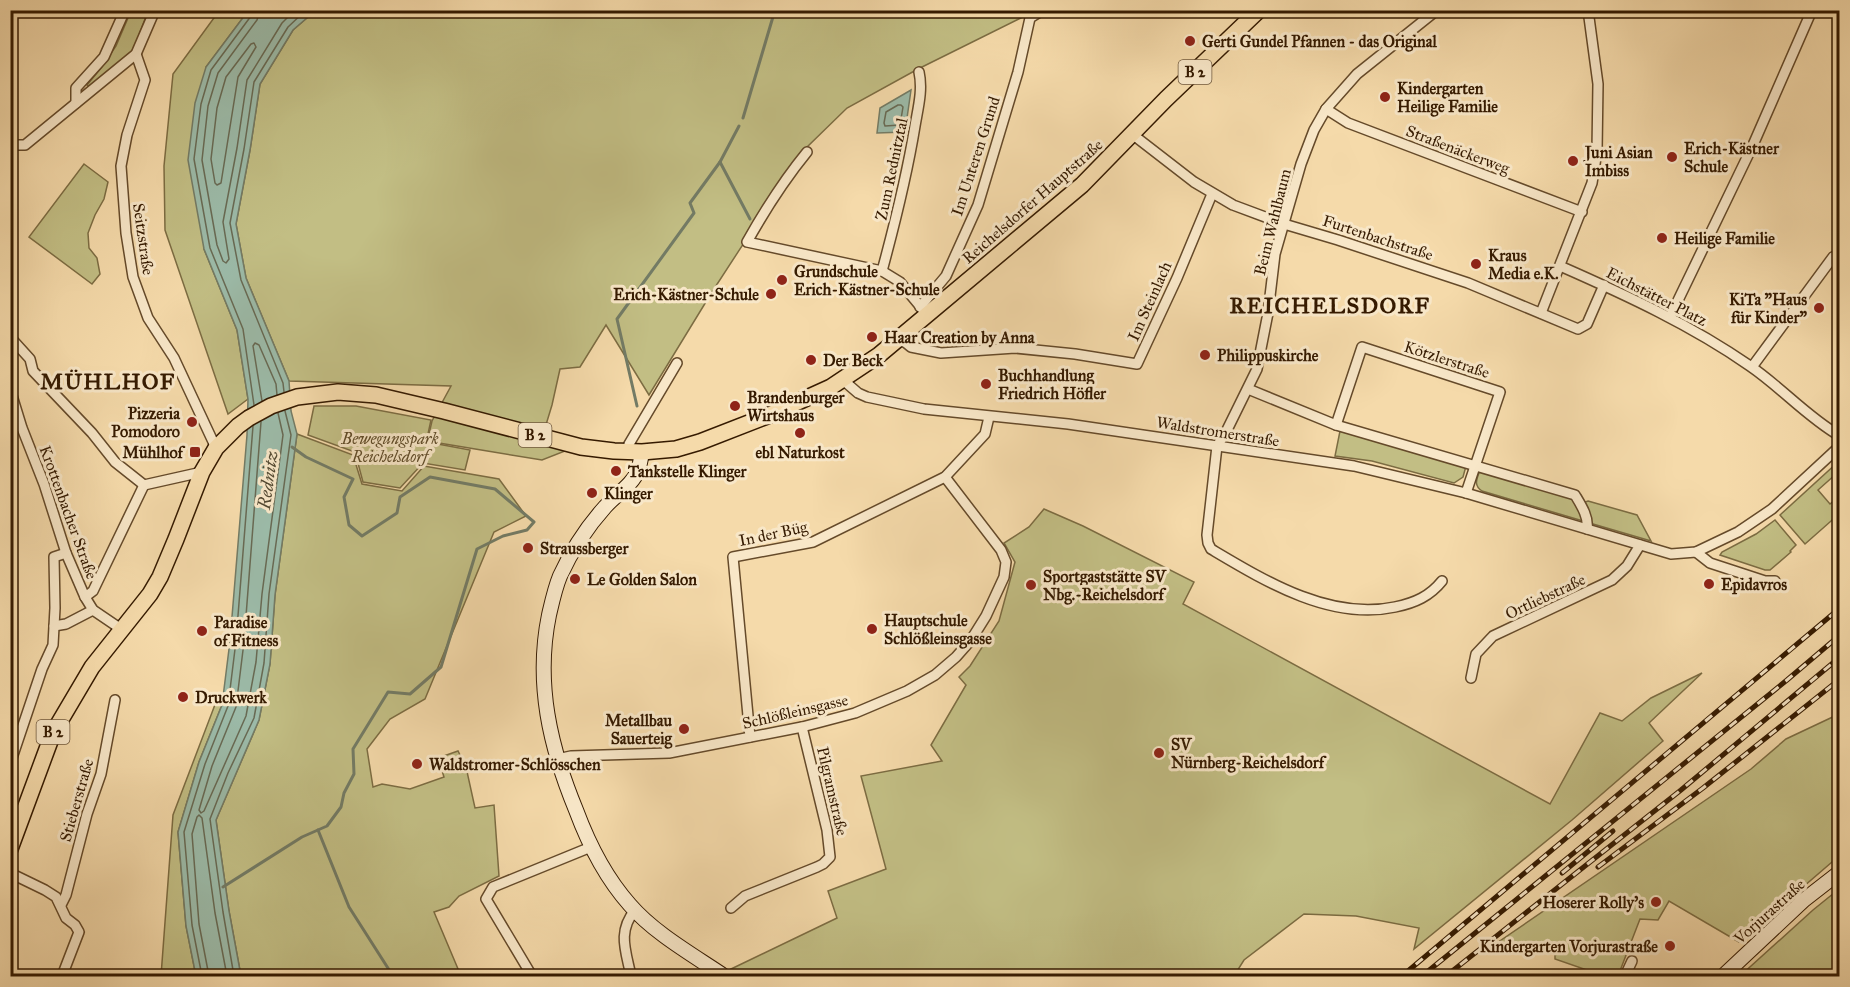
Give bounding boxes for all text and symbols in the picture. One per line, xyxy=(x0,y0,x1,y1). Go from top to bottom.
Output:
place label: Gerti Gundel Pfannen - das Original xyxy=(1202,32,1437,52)
marker: Gerti Gundel Pfannen - das Original xyxy=(1183,34,1197,48)
road number: B 2 xyxy=(1178,60,1212,84)
place label: Kindergarten Heilige Familie xyxy=(1397,79,1498,117)
marker: Kindergarten Heilige Familie xyxy=(1378,90,1392,104)
street label: Im Unteren Grund xyxy=(947,94,1004,218)
street label: Zum Rednitztal xyxy=(871,116,912,222)
street label: Straßenäckerweg xyxy=(1403,121,1513,179)
street label: Reichelsdorfer Hauptstraße xyxy=(958,135,1107,268)
place label: Erich-Kästner Schule xyxy=(1684,139,1780,176)
place label: Juni Asian Imbiss xyxy=(1583,143,1653,180)
marker: Erich-Kästner Schule xyxy=(1665,150,1679,164)
marker: Juni Asian Imbiss xyxy=(1566,154,1580,168)
street label: Beim Wahlbaum xyxy=(1250,166,1295,278)
street label: Seitzstraße xyxy=(129,202,158,277)
street label: Furtenbachstraße xyxy=(1320,211,1436,264)
place label: Heilige Familie xyxy=(1674,229,1775,249)
marker: Heilige Familie xyxy=(1655,231,1669,245)
place label: Kraus Media e.K. xyxy=(1488,246,1559,283)
marker: Kraus Media e.K. xyxy=(1469,257,1483,271)
street label: Im Steinlach xyxy=(1123,258,1175,344)
place label: Grundschule Erich-Kästner-Schule xyxy=(794,262,940,299)
street label: Eichstätter Platz xyxy=(1603,263,1711,330)
marker: Grundschule Erich-Kästner-Schule xyxy=(775,273,789,287)
place label: Erich-Kästner-Schule xyxy=(613,285,759,304)
marker: Erich-Kästner-Schule xyxy=(764,287,778,301)
place label: KiTa "Haus für Kinder" xyxy=(1729,290,1808,327)
district label: REICHELSDORF xyxy=(1230,292,1430,319)
marker: KiTa "Haus für Kinder" xyxy=(1812,301,1826,315)
place label: Haar Creation by Anna xyxy=(884,328,1036,348)
marker: Haar Creation by Anna xyxy=(865,330,879,344)
street label: Kötzlerstraße xyxy=(1402,337,1492,382)
place label: Philippuskirche xyxy=(1217,346,1319,366)
marker: Philippuskirche xyxy=(1198,348,1212,362)
place label: Der Beck xyxy=(823,351,884,370)
marker: Der Beck xyxy=(804,353,818,367)
place label: Buchhandlung Friedrich Höfler xyxy=(998,366,1107,403)
district label: MÜHLHOF xyxy=(40,368,176,395)
marker: Buchhandlung Friedrich Höfler xyxy=(979,377,993,391)
place label: Brandenburger Wirtshaus xyxy=(747,388,846,425)
marker: Brandenburger Wirtshaus xyxy=(728,399,742,413)
place label: Pizzeria Pomodoro xyxy=(111,404,181,441)
street label: Waldstromerstraße xyxy=(1155,412,1281,451)
marker: Pizzeria Pomodoro xyxy=(185,415,199,429)
road number: B 2 xyxy=(518,423,552,447)
marker: ebl Naturkost xyxy=(793,426,807,440)
park label: Bewegungspark Reichelsdorf xyxy=(340,429,439,466)
street label: Krottenbacher Straße xyxy=(36,443,102,582)
place label: Mühlhof xyxy=(123,443,186,462)
place label: ebl Naturkost xyxy=(755,443,845,462)
marker: Mühlhof xyxy=(188,445,202,459)
water label: Rednitz xyxy=(253,449,283,512)
place label: Tankstelle Klinger xyxy=(627,462,748,482)
marker: Tankstelle Klinger xyxy=(609,464,623,478)
place label: Klinger xyxy=(604,484,654,504)
marker: Klinger xyxy=(585,486,599,500)
street label: In der Büg xyxy=(737,517,810,551)
place label: Straussberger xyxy=(540,539,629,559)
marker: Straussberger xyxy=(521,541,535,555)
place label: Sportgaststätte SV Nbg.-Reichelsdorf xyxy=(1043,567,1167,605)
street label: Ortliebstraße xyxy=(1502,569,1589,623)
place label: Le Golden Salon xyxy=(587,570,697,589)
marker: Le Golden Salon xyxy=(568,572,582,586)
place label: Epidavros xyxy=(1721,575,1787,595)
marker: Epidavros xyxy=(1702,577,1716,591)
marker: Sportgaststätte SV Nbg.-Reichelsdorf xyxy=(1024,578,1038,592)
place label: Hauptschule Schlößleinsgasse xyxy=(884,611,992,649)
place label: Paradise of Fitness xyxy=(214,613,279,650)
marker: Hauptschule Schlößleinsgasse xyxy=(865,622,879,636)
marker: Paradise of Fitness xyxy=(195,624,209,638)
place label: Druckwerk xyxy=(195,688,267,707)
marker: Druckwerk xyxy=(176,690,190,704)
street label: Schlößleinsgasse xyxy=(740,690,850,734)
place label: Metallbau Sauerteig xyxy=(605,711,673,749)
road number: B 2 xyxy=(36,720,70,744)
marker: Metallbau Sauerteig xyxy=(677,722,691,736)
place label: SV Nürnberg-Reichelsdorf xyxy=(1171,735,1327,773)
street label: Pilgramstraße xyxy=(812,745,852,838)
marker: SV Nürnberg-Reichelsdorf xyxy=(1152,746,1166,760)
place label: Waldstromer-Schlösschen xyxy=(429,755,601,774)
street label: Stieberstraße xyxy=(56,756,97,844)
marker: Waldstromer-Schlösschen xyxy=(410,757,424,771)
street label: Vorjurastraße xyxy=(1729,874,1809,949)
place label: Hoserer Rolly's xyxy=(1543,893,1644,913)
marker: Hoserer Rolly's xyxy=(1649,895,1663,909)
place label: Kindergarten Vorjurastraße xyxy=(1480,937,1658,957)
marker: Kindergarten Vorjurastraße xyxy=(1663,939,1677,953)

